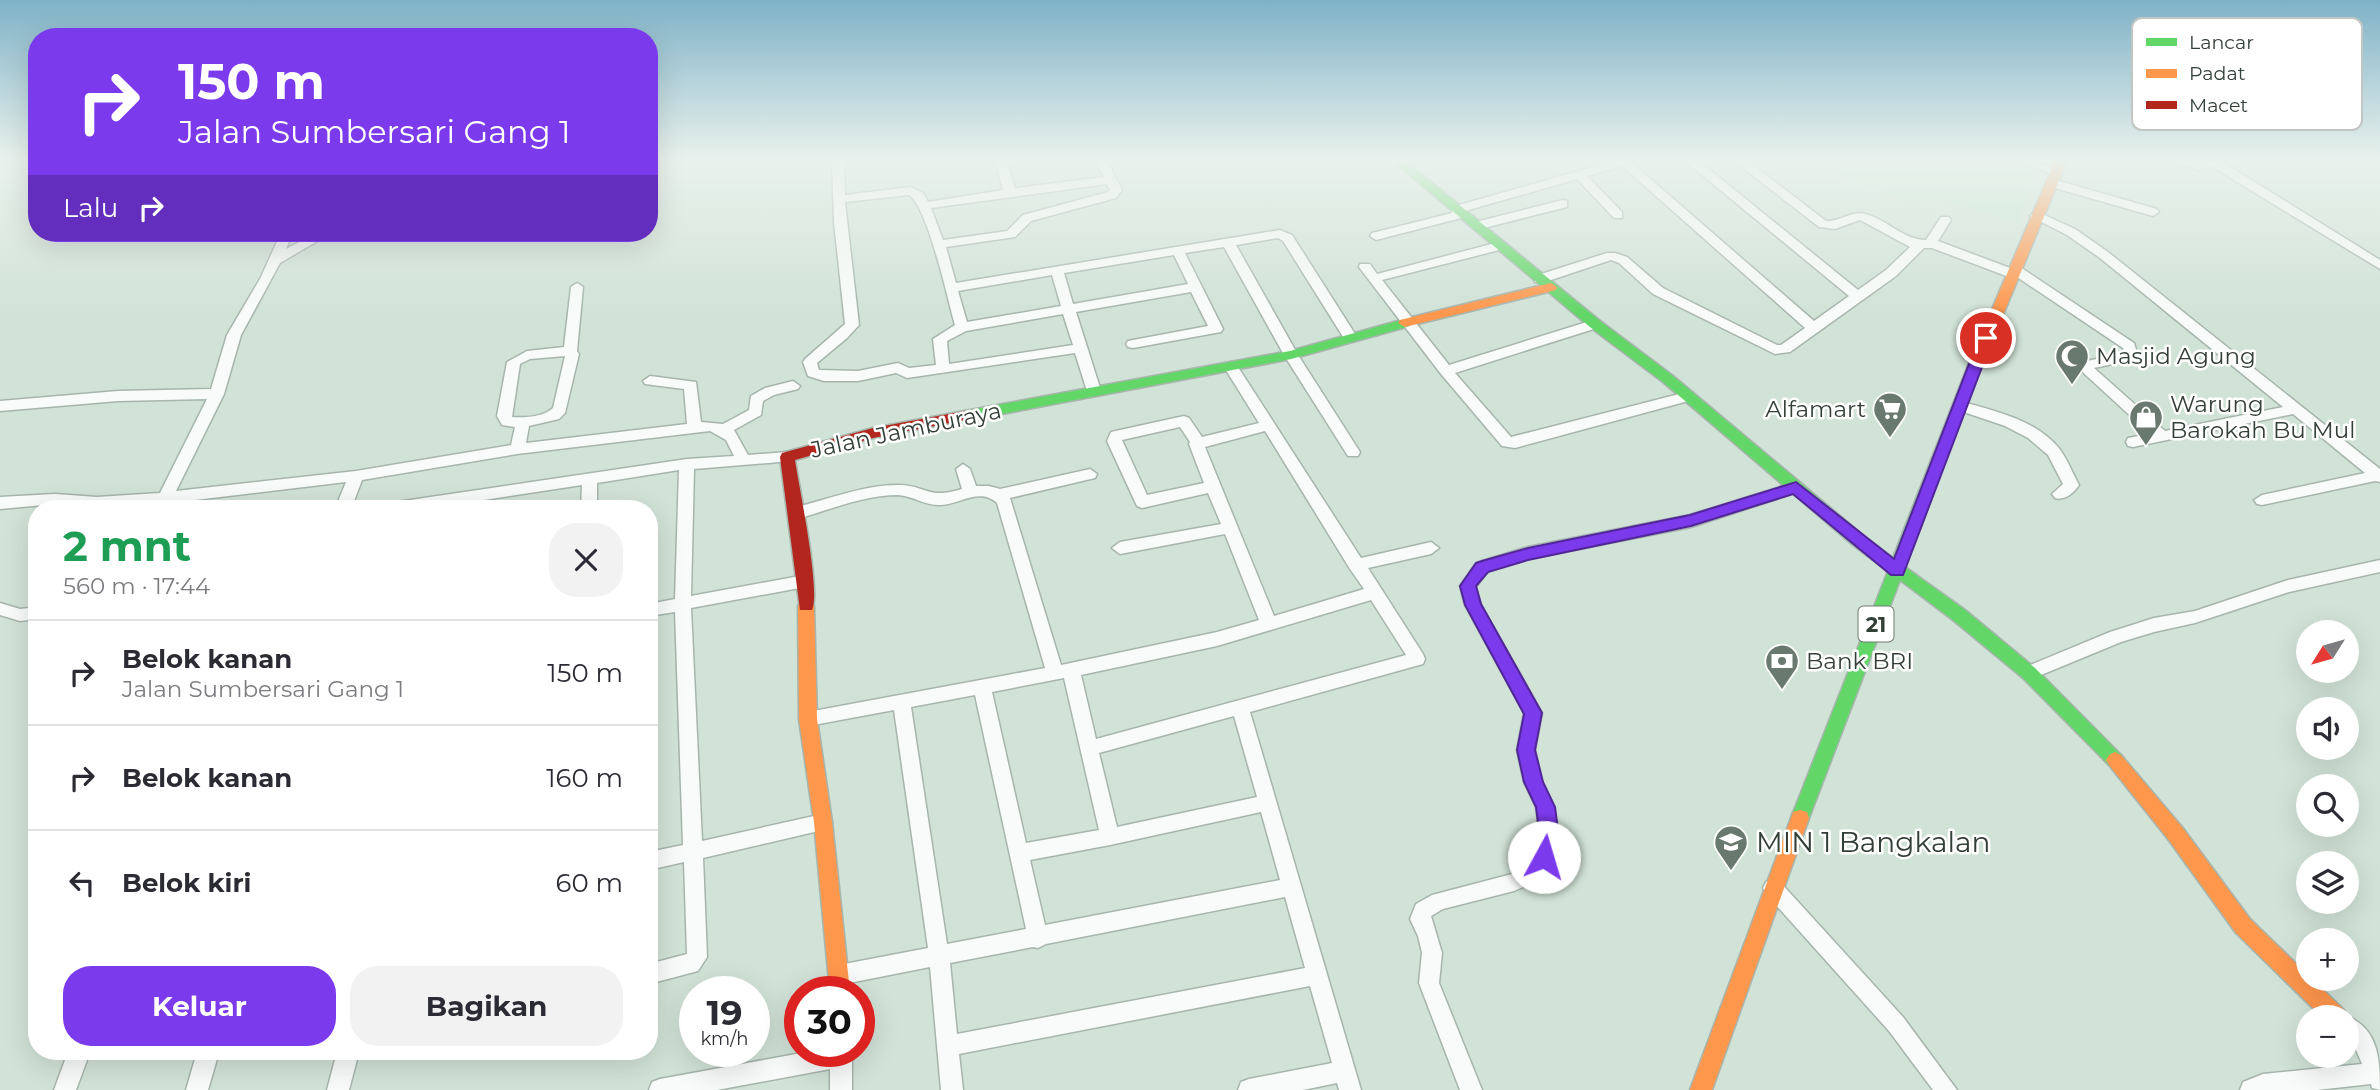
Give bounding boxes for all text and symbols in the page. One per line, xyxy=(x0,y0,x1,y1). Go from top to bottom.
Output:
legend xyxy=(2132,18,2362,130)
text: Lancar xyxy=(2189,31,2254,54)
text: 150 m xyxy=(178,52,325,111)
icon: right xyxy=(63,56,154,147)
text: Padat xyxy=(2189,62,2246,85)
text: Macet xyxy=(2189,94,2248,117)
text: Jalan Sumbersari Gang 1 xyxy=(178,112,571,151)
icon: right xyxy=(132,189,170,227)
text: Lalu xyxy=(63,192,118,224)
pin xyxy=(1956,308,2016,368)
icon: arrive xyxy=(1967,319,2005,357)
mosque icon: Masjid Agung xyxy=(2053,337,2091,386)
place label: Masjid Agung xyxy=(2096,342,2256,370)
supermarket icon: Alfamart xyxy=(1871,390,1909,439)
place label: Warung Barokah Bu Mul xyxy=(2170,390,2355,444)
place label: Alfamart xyxy=(1765,395,1866,423)
street label: Jalan Jamburaya xyxy=(807,396,1004,464)
shop icon: Warung Barokah Bu Mul xyxy=(2127,398,2165,447)
text: 2 mnt xyxy=(63,520,191,572)
button: close xyxy=(549,523,623,597)
text: 560 m · 17:44 xyxy=(63,572,210,600)
road number: 21 xyxy=(1858,606,1894,642)
north arrow xyxy=(2296,620,2359,682)
map controls xyxy=(2296,620,2359,1068)
bank icon: Bank BRI xyxy=(1763,642,1801,691)
text: Belok kanan xyxy=(122,643,292,675)
place label: Bank BRI xyxy=(1806,647,1913,675)
icon: right xyxy=(63,654,101,692)
text: 150 m xyxy=(547,657,623,689)
text: Jalan Sumbersari Gang 1 xyxy=(122,675,404,703)
button: sound xyxy=(2296,697,2359,760)
icon: right xyxy=(63,759,101,797)
text: Belok kanan xyxy=(122,762,292,794)
text: 160 m xyxy=(546,762,623,794)
button: search xyxy=(2296,774,2359,837)
position arrow xyxy=(1507,820,1581,894)
school or university icon: MIN 1 Bangkalan xyxy=(1712,823,1750,872)
place label: MIN 1 Bangkalan xyxy=(1756,825,1990,859)
button: layers xyxy=(2296,851,2359,914)
icon: left xyxy=(63,864,101,902)
text: Belok kiri xyxy=(122,867,251,899)
text: 60 m xyxy=(556,867,623,899)
button: + xyxy=(2296,928,2359,991)
button: Keluar xyxy=(63,966,336,1046)
button: Bagikan xyxy=(350,966,623,1046)
speed limit sign: 30 xyxy=(784,976,875,1067)
text: 19 xyxy=(706,991,743,1034)
button: − xyxy=(2296,1005,2359,1068)
text: km/h xyxy=(700,1028,749,1050)

